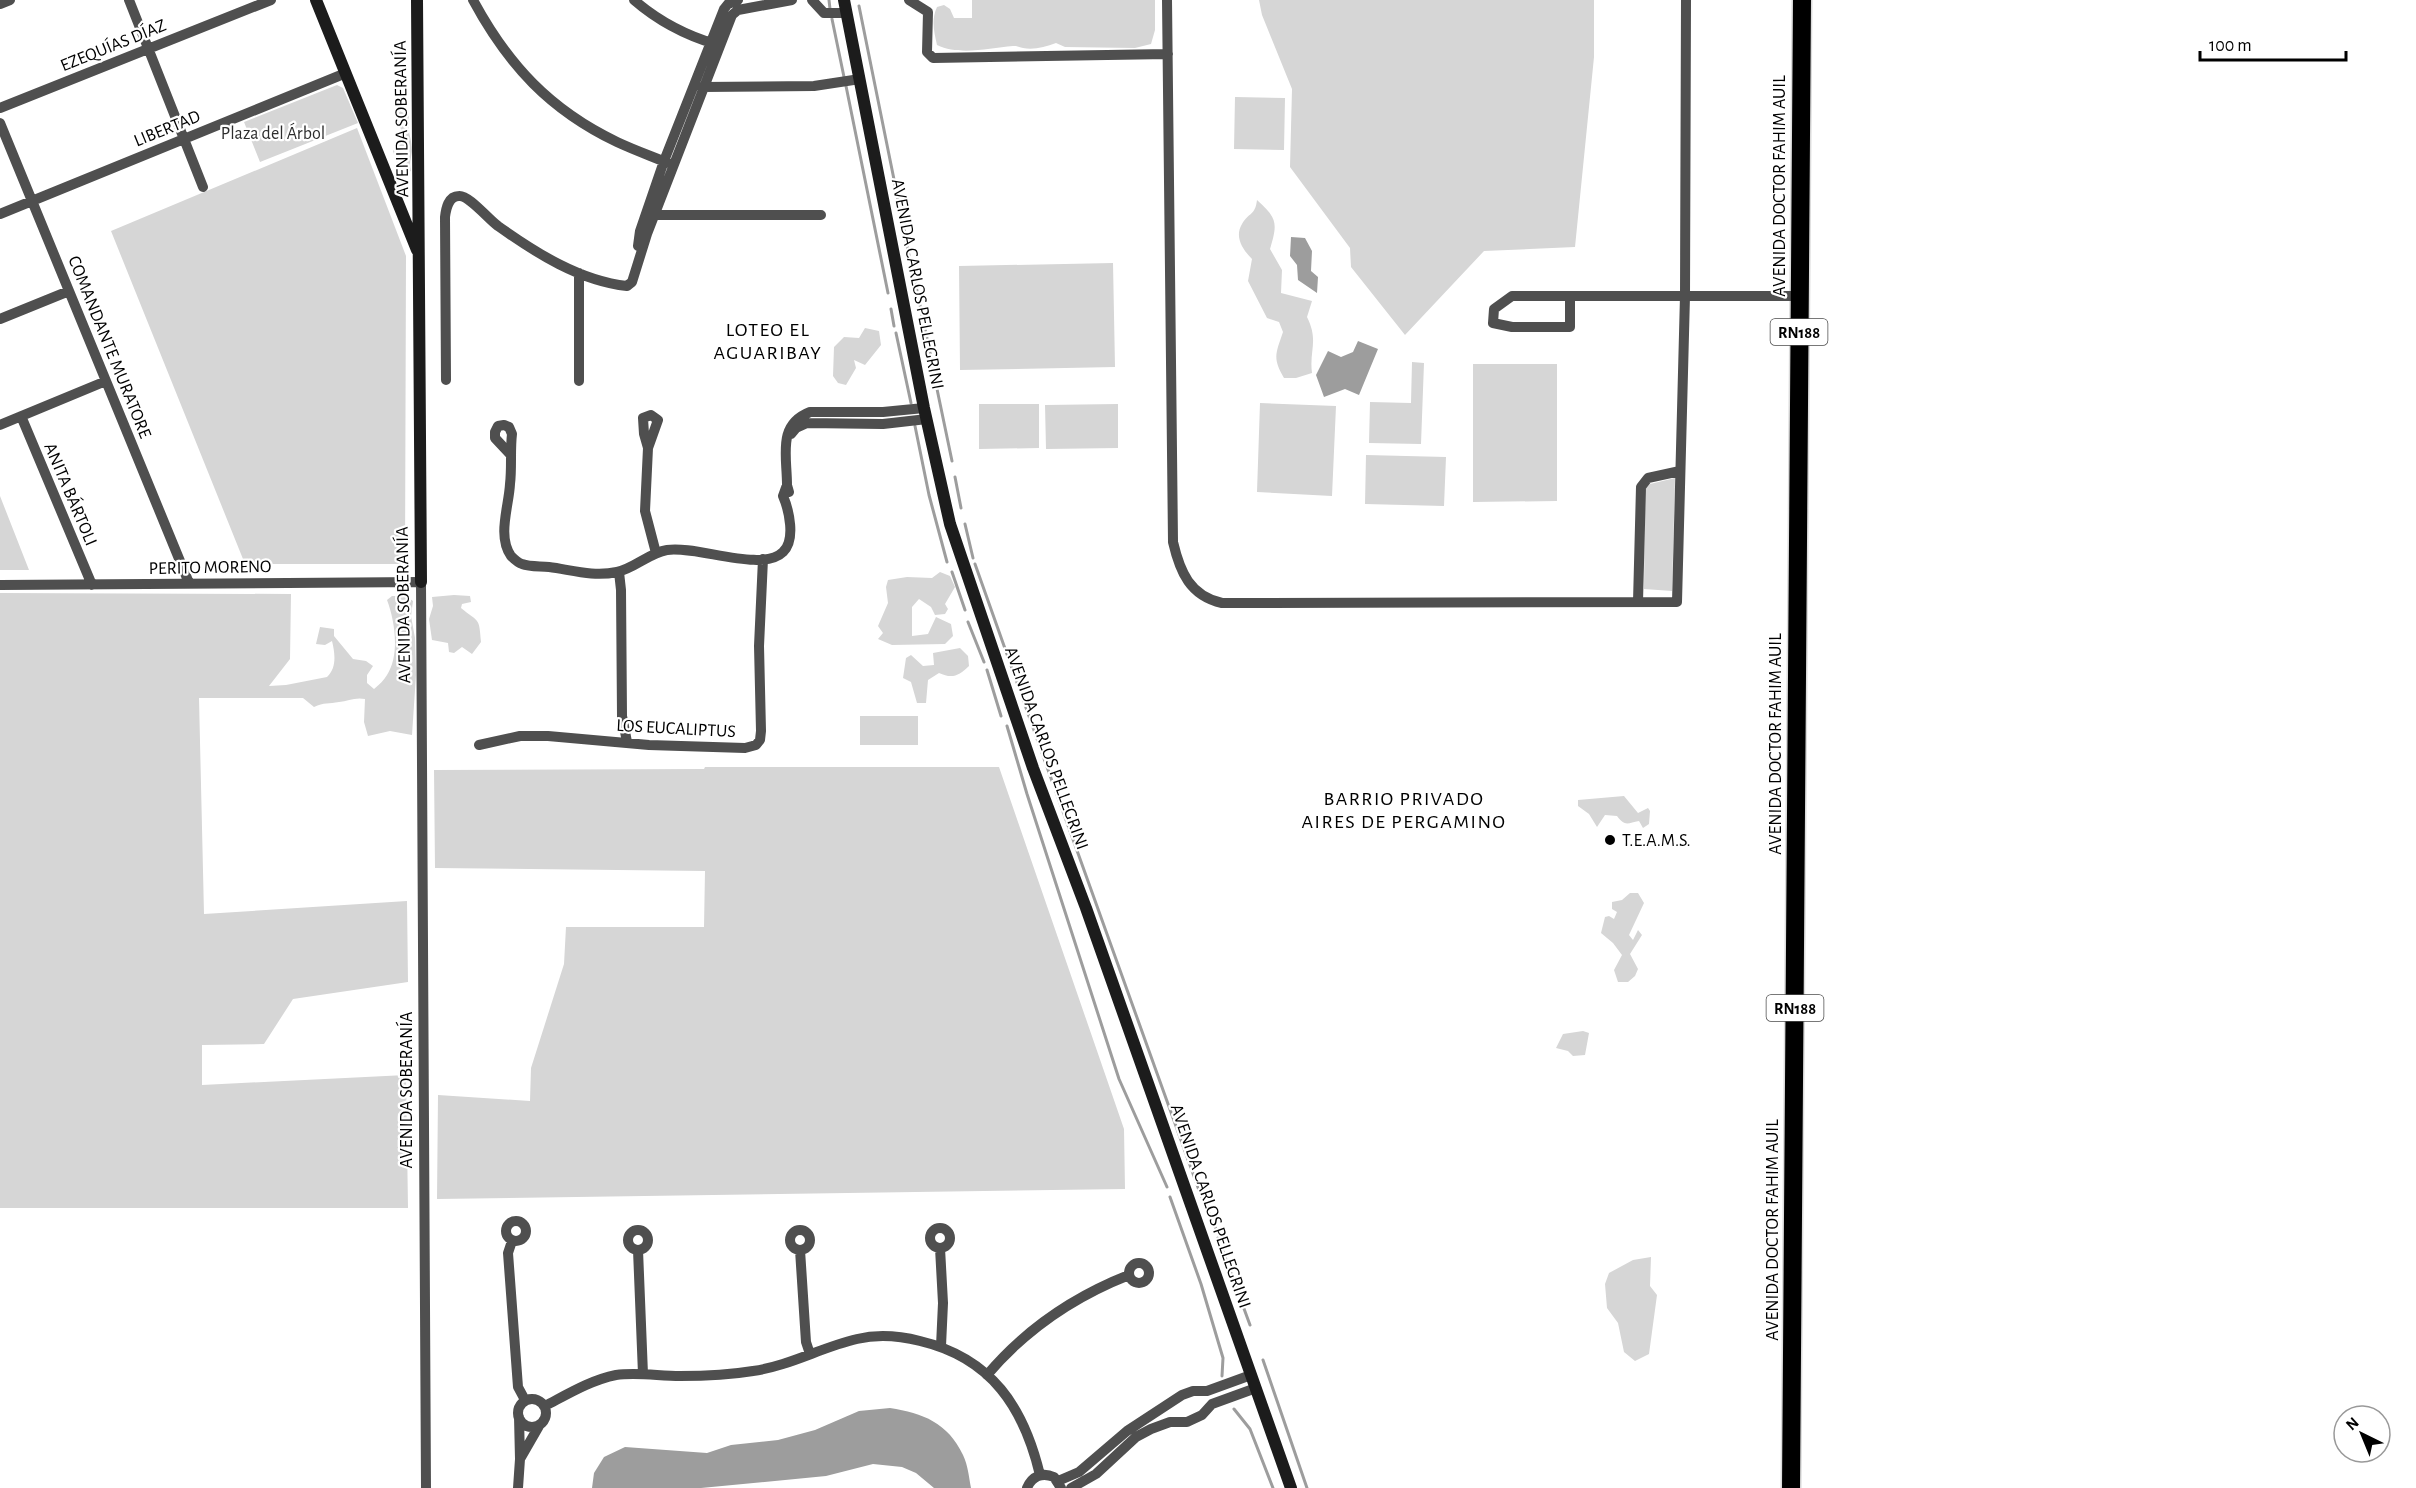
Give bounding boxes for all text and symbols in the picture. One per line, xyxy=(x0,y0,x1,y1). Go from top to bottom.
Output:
street label: EZEQUÍAS DÍAZ xyxy=(57,14,169,75)
scale bar xyxy=(2200,24,2346,62)
text: 100 m xyxy=(2209,37,2252,55)
street label: AVENIDA SOBERANÍA xyxy=(389,40,412,198)
street label: AVENIDA DOCTOR FAHIM AUIL xyxy=(1771,75,1789,297)
street label: LIBERTAD xyxy=(132,108,203,150)
park label: Plaza del Árbol xyxy=(221,122,325,143)
street label: AVENIDA CARLOS PELLEGRINI xyxy=(888,177,946,391)
street label: COMANDANTE MURATORE xyxy=(64,254,154,441)
road number: RN188 xyxy=(1770,319,1828,345)
district label: LOTEO EL AGUARIBAY xyxy=(714,320,822,363)
street label: ANITA BÁRTOLI xyxy=(40,439,103,548)
street label: AVENIDA SOBERANÍA xyxy=(391,526,414,684)
street label: PERITO MORENO xyxy=(148,558,272,578)
street label: AVENIDA DOCTOR FAHIM AUIL xyxy=(1767,633,1785,855)
street label: AVENIDA CARLOS PELLEGRINI xyxy=(1001,645,1091,852)
street label: LOS EUCALIPTUS xyxy=(616,717,736,741)
district label: BARRIO PRIVADO AIRES DE PERGAMINO xyxy=(1302,789,1506,832)
place label: T.E.A.M.S. xyxy=(1622,832,1691,850)
marker: T.E.A.M.S. xyxy=(1603,833,1617,847)
road number: RN188 xyxy=(1766,995,1824,1021)
street label: AVENIDA SOBERANÍA xyxy=(395,1011,416,1168)
street label: AVENIDA CARLOS PELLEGRINI xyxy=(1167,1102,1253,1311)
street label: AVENIDA DOCTOR FAHIM AUIL xyxy=(1764,1119,1782,1341)
north arrow xyxy=(2332,1404,2392,1464)
text: N xyxy=(2343,1414,2362,1433)

